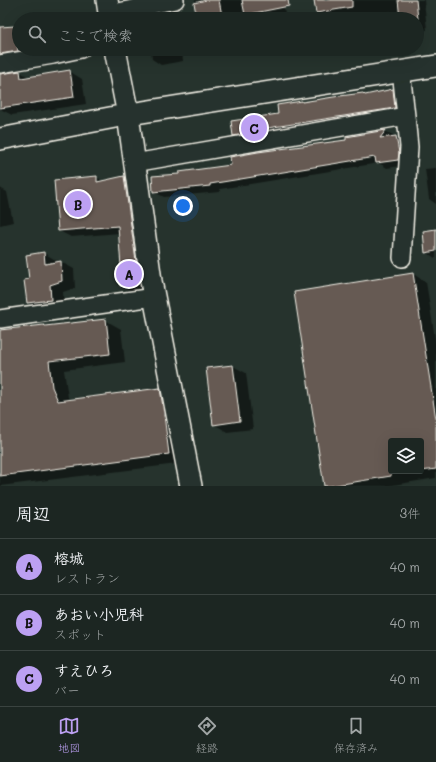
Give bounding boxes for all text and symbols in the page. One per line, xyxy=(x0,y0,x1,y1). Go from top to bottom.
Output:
search box xyxy=(12,12,424,56)
icon: search xyxy=(26,23,48,45)
text: ここで検索 xyxy=(58,25,133,45)
pin: C xyxy=(241,113,267,143)
pin: B xyxy=(65,189,91,219)
your location xyxy=(173,196,193,216)
pin: A xyxy=(116,259,142,289)
map controls xyxy=(388,438,424,474)
button: layers xyxy=(388,438,424,474)
text: 周辺 xyxy=(16,502,50,524)
text: 3件 xyxy=(399,504,420,521)
text: 榕城 xyxy=(54,548,84,568)
text: A xyxy=(24,558,34,575)
text: 40 m xyxy=(390,558,420,575)
text: レストラン xyxy=(54,569,120,586)
text: あおい小児科 xyxy=(54,604,144,624)
text: B xyxy=(25,614,33,631)
text: 40 m xyxy=(390,614,420,631)
text: スポット xyxy=(54,625,106,642)
text: すえひろ xyxy=(54,660,114,680)
text: C xyxy=(24,670,34,687)
text: 40 m xyxy=(390,670,420,687)
text: バー xyxy=(54,681,80,698)
tab: 地図 xyxy=(58,715,80,755)
tab: 経路 xyxy=(196,715,218,755)
tab: 保存済み xyxy=(334,715,378,755)

